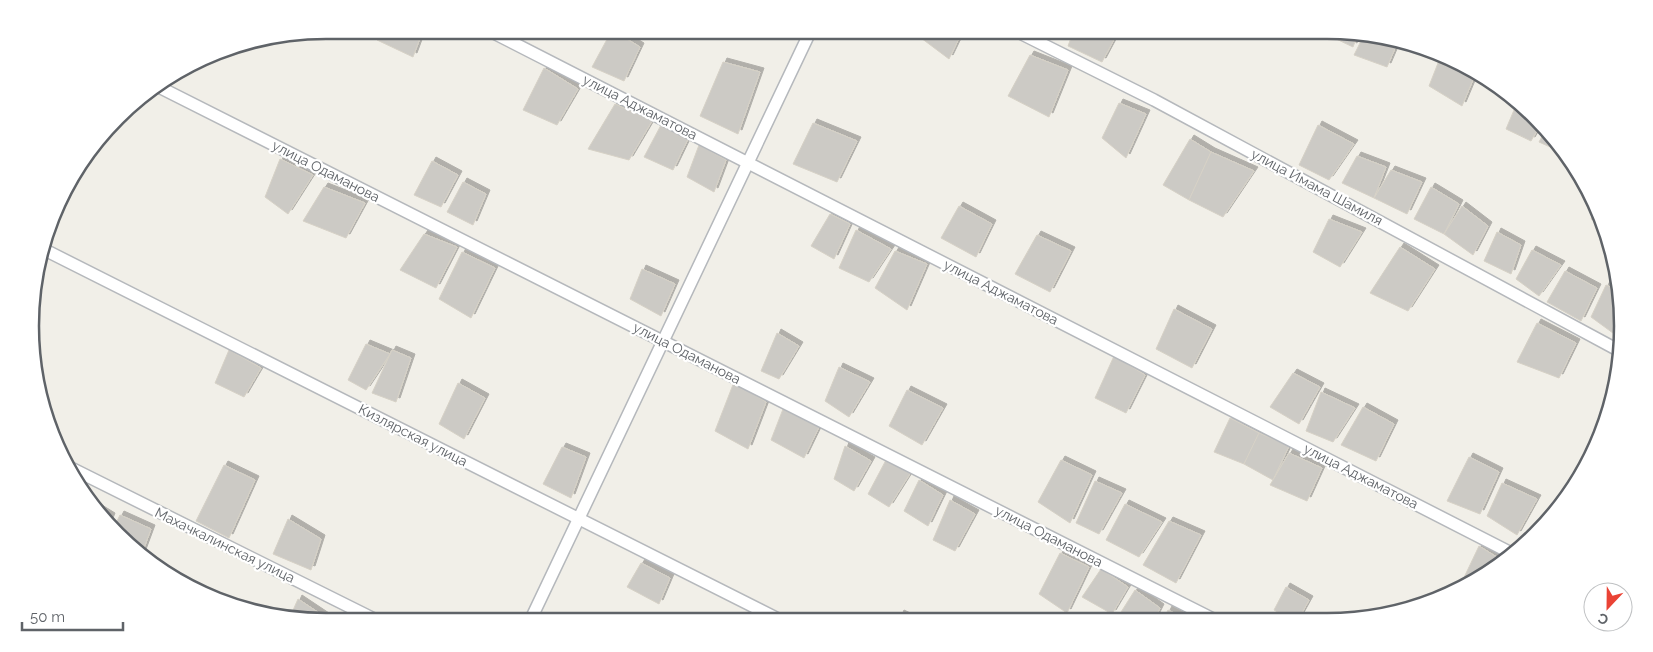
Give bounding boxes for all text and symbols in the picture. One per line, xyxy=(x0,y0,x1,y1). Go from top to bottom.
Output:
street label: улица Аджаматова xyxy=(580,71,700,143)
street label: улица Одаманова xyxy=(270,137,382,205)
street label: улица Имама Шамиля xyxy=(1249,146,1385,228)
street label: улица Аджаматова xyxy=(941,256,1061,328)
street label: улица Одаманова xyxy=(631,319,743,387)
street label: Кизлярская улица xyxy=(356,401,470,469)
street label: улица Аджаматова xyxy=(1301,440,1421,512)
street label: улица Одаманова xyxy=(993,502,1105,570)
street label: Махачкалинская улица xyxy=(152,504,298,586)
north arrow xyxy=(1583,582,1633,632)
scale bar xyxy=(22,600,124,632)
text: 50 m xyxy=(30,608,65,626)
text: С xyxy=(1595,610,1611,628)

